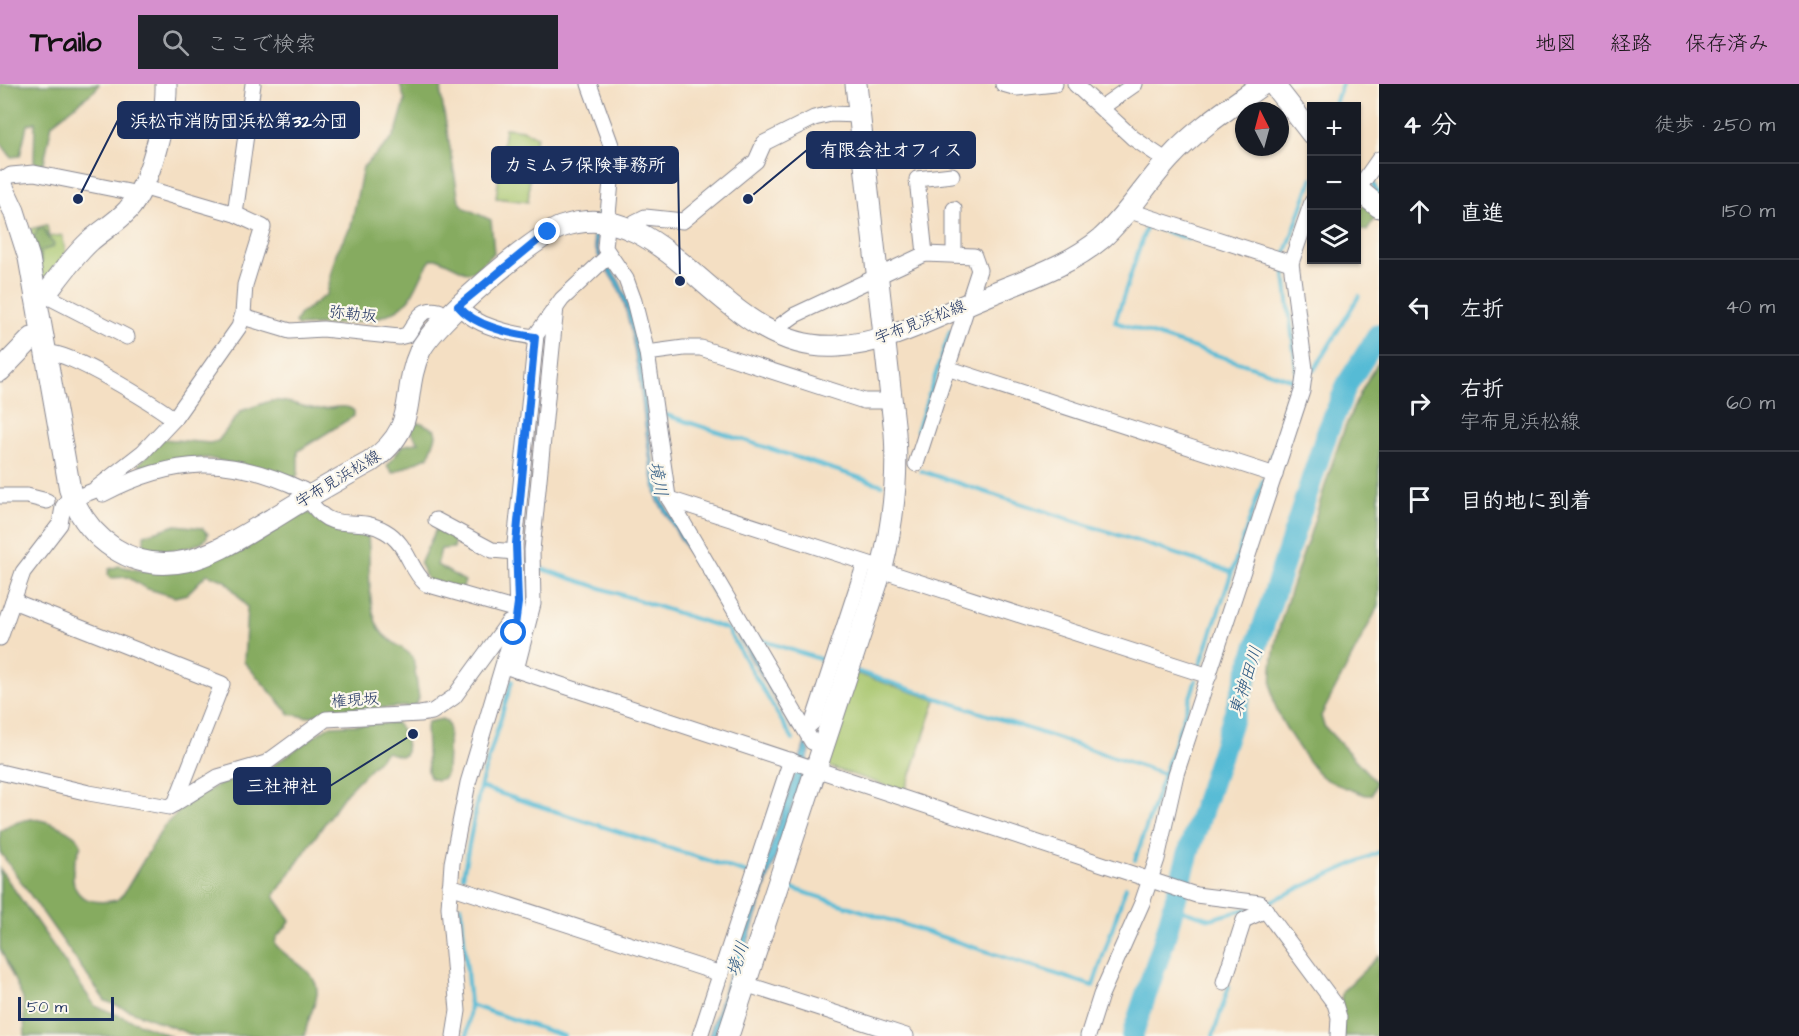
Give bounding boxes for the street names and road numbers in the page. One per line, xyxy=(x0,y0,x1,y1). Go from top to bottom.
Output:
street label: 宇布見浜松線 xyxy=(871,295,969,349)
street label: 弥勒坂 xyxy=(328,301,378,327)
street label: 宇布見浜松線 xyxy=(291,445,385,513)
street label: 権現坂 xyxy=(330,687,380,713)

